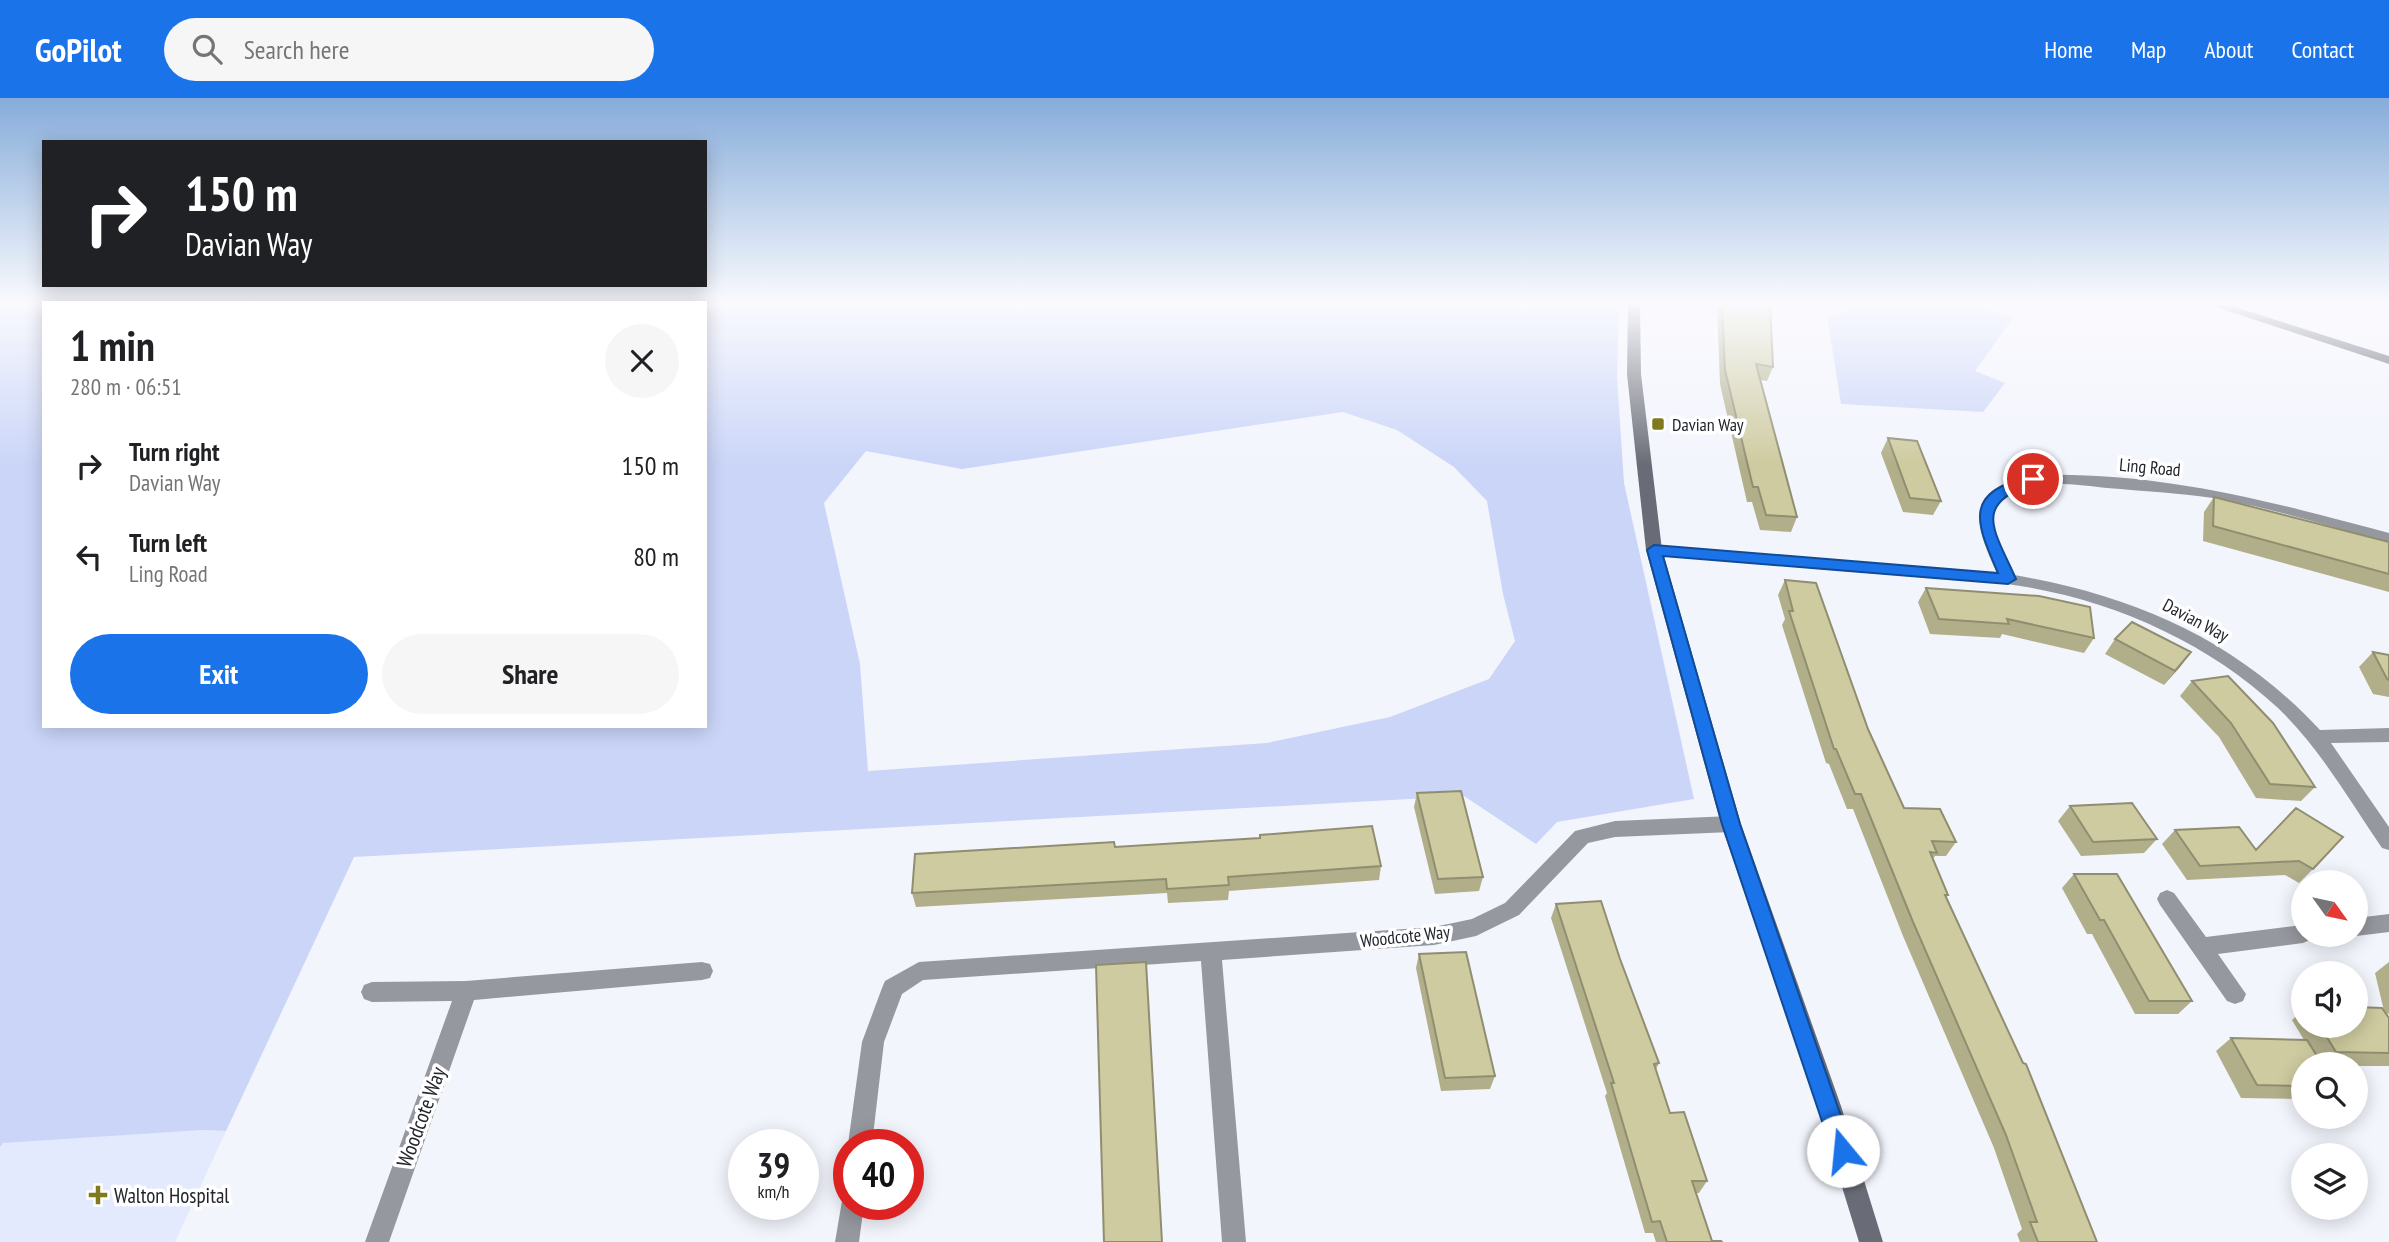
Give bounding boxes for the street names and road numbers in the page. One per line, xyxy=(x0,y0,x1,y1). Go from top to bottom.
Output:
street label: Ling Road xyxy=(2118,453,2182,481)
street label: Davian Way xyxy=(2159,593,2233,647)
street label: Woodcote Way xyxy=(1359,920,1451,952)
street label: Woodcote Way xyxy=(390,1063,452,1171)

